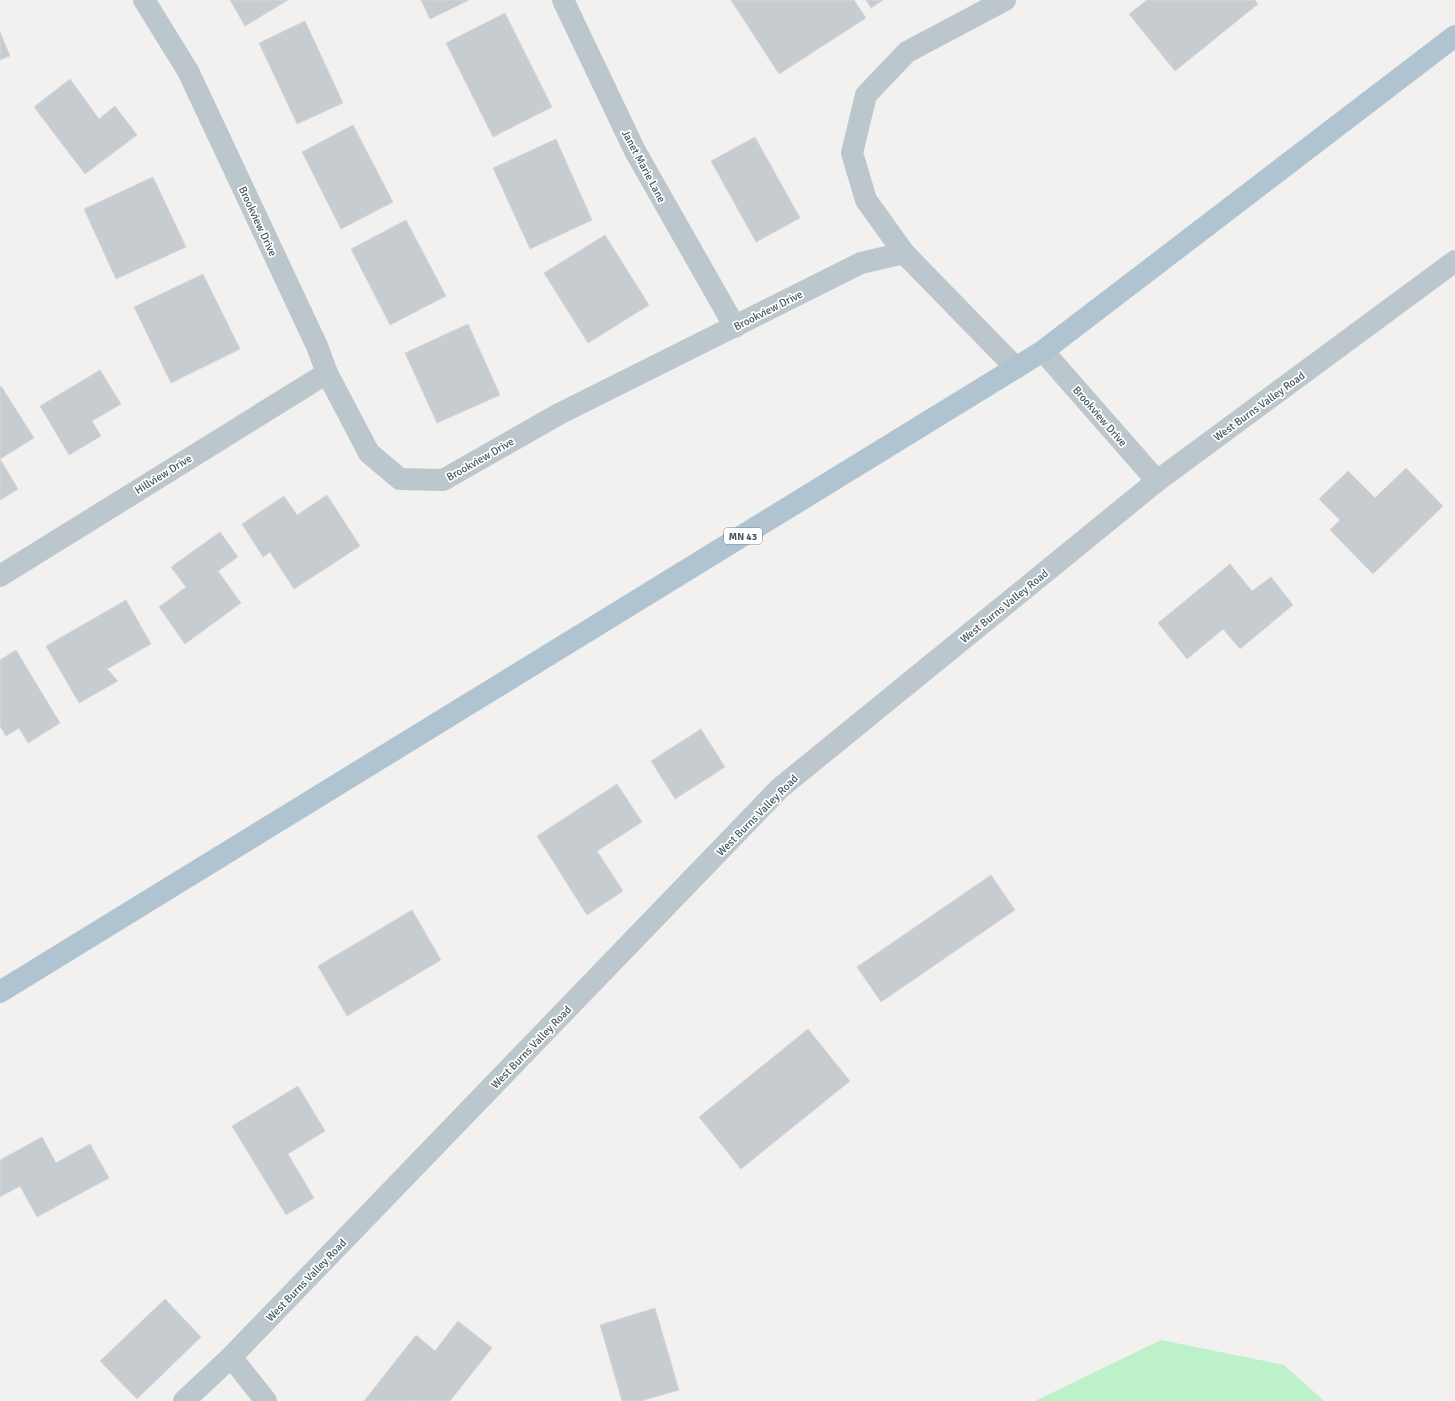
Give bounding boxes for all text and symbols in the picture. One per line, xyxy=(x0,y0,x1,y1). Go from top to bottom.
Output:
street label: Janet Marie Lane xyxy=(619,128,668,205)
street label: Brookview Drive xyxy=(236,184,279,258)
street label: Brookview Drive xyxy=(732,288,805,333)
street label: West Burns Valley Road xyxy=(1211,369,1308,444)
street label: Brookview Drive xyxy=(1070,384,1129,449)
street label: Brookview Drive xyxy=(444,435,516,484)
street label: Hillview Drive xyxy=(132,452,194,497)
road number: MN 43 xyxy=(724,528,762,544)
street label: West Burns Valley Road xyxy=(958,567,1051,646)
street label: West Burns Valley Road xyxy=(714,772,801,859)
street label: West Burns Valley Road xyxy=(489,1003,574,1091)
street label: West Burns Valley Road xyxy=(264,1236,349,1324)

